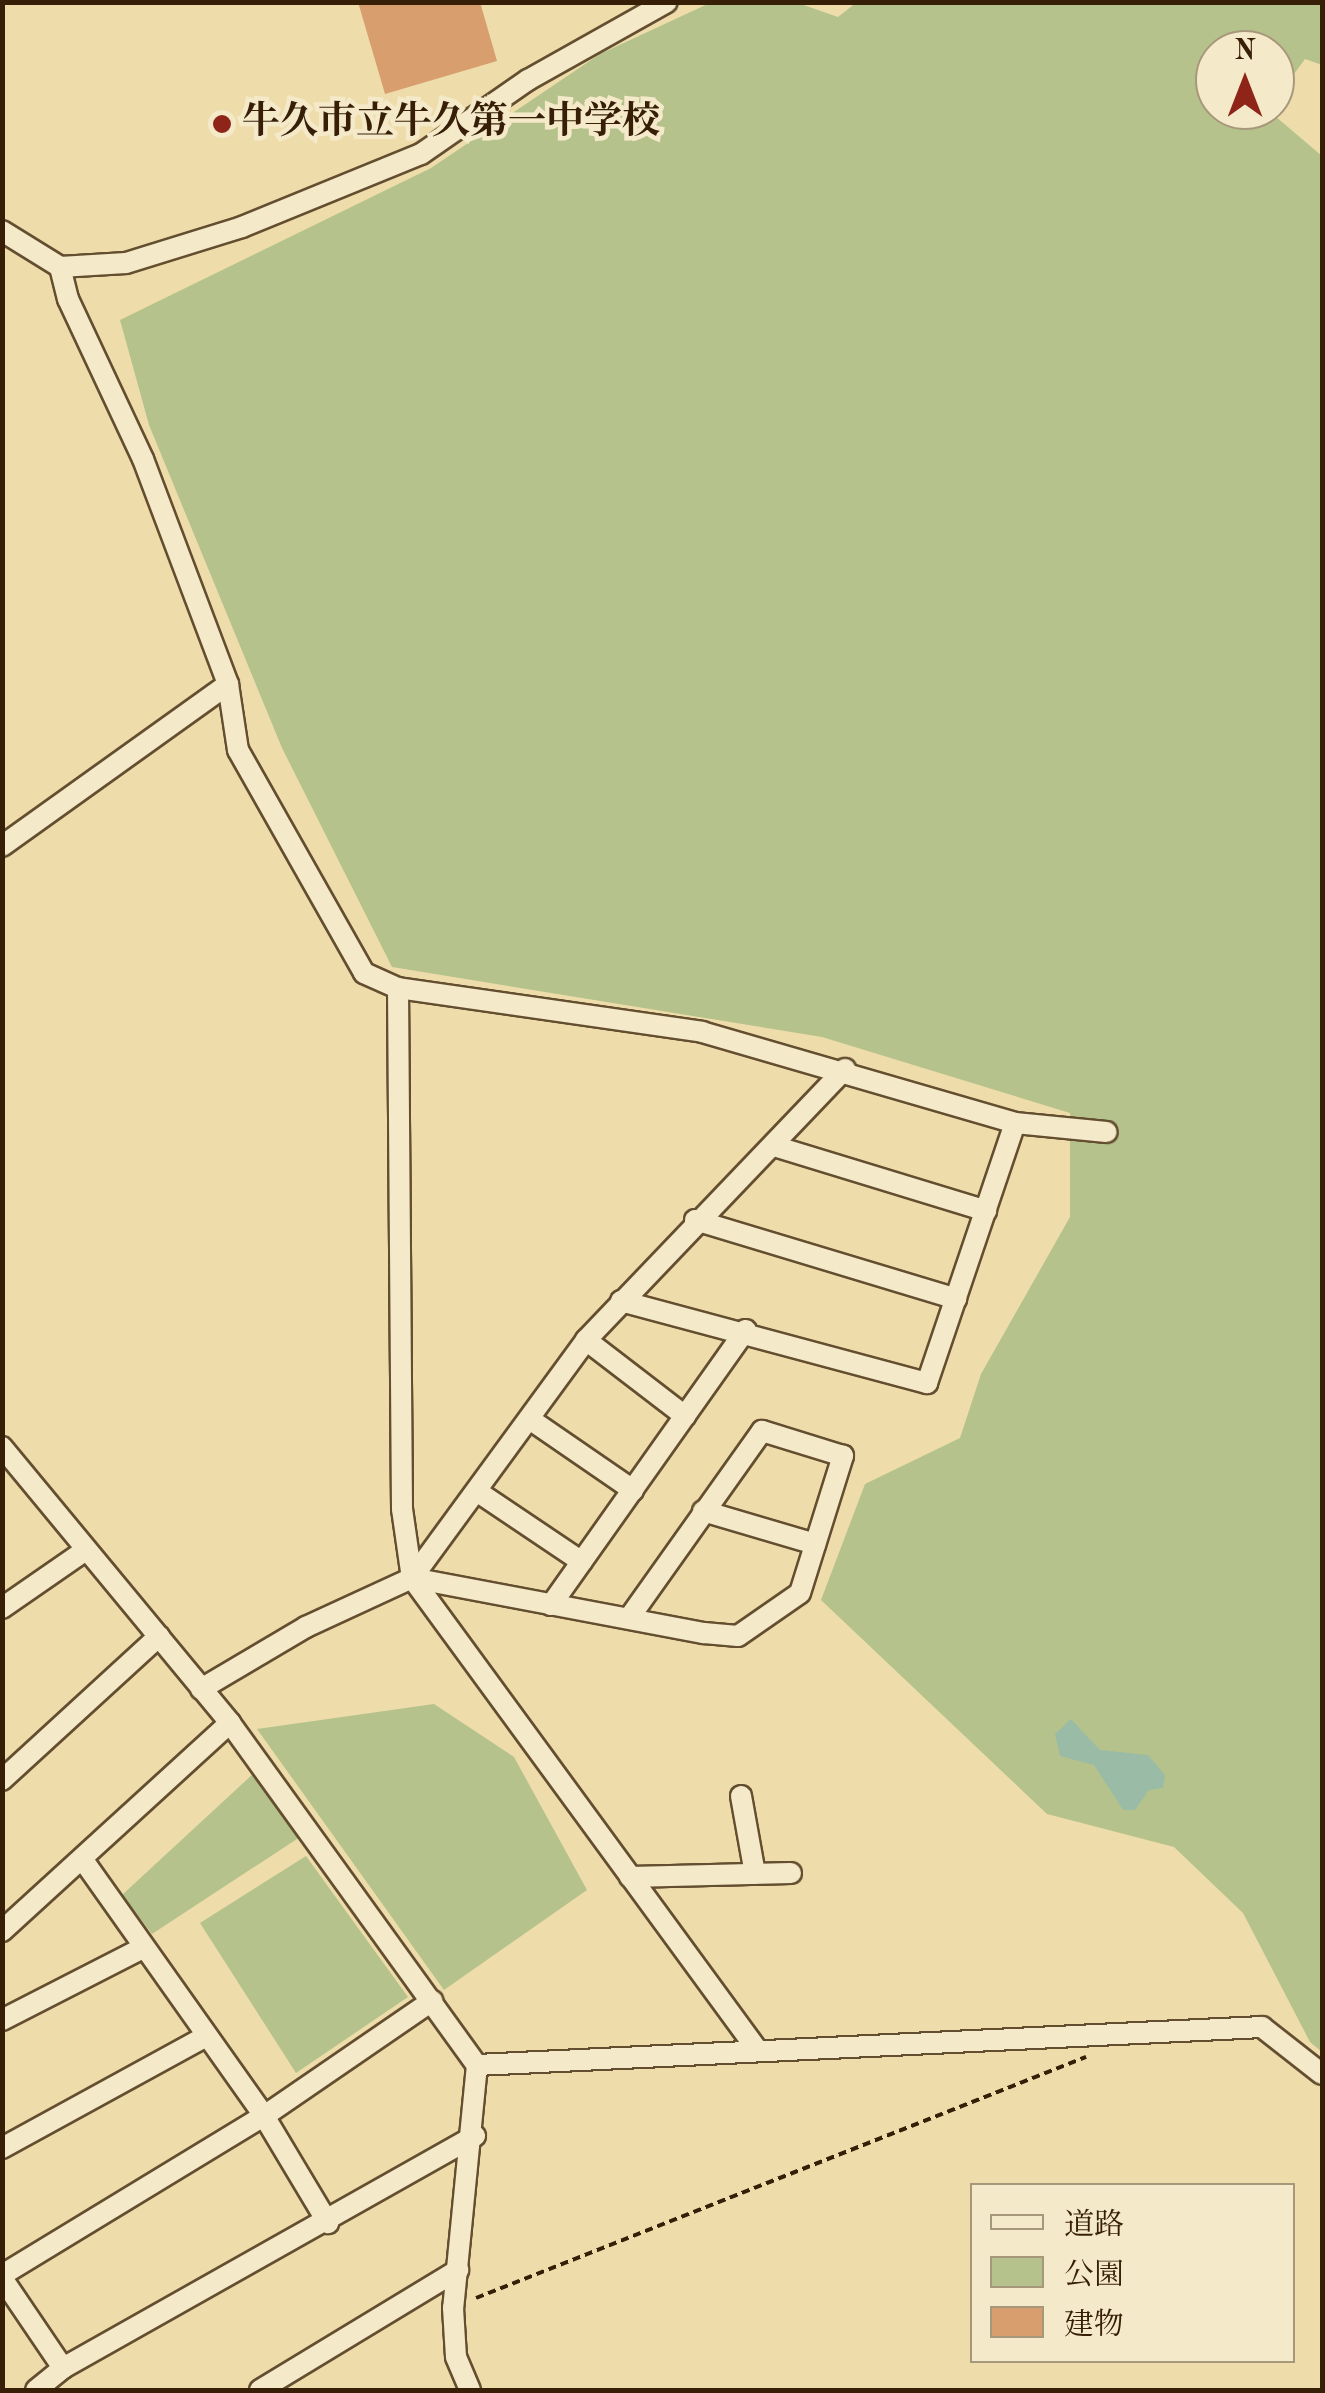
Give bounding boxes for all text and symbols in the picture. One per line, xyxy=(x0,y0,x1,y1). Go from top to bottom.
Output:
north arrow xyxy=(1195,30,1295,130)
text: N xyxy=(1234,38,1256,66)
place label: 牛久市立牛久第一中学校 xyxy=(242,101,660,147)
marker: 牛久市立牛久第一中学校 xyxy=(211,113,233,135)
legend xyxy=(970,2183,1295,2363)
text: 道路 xyxy=(1064,2211,1124,2241)
text: 公園 xyxy=(1064,2261,1124,2291)
text: 建物 xyxy=(1064,2311,1124,2341)

